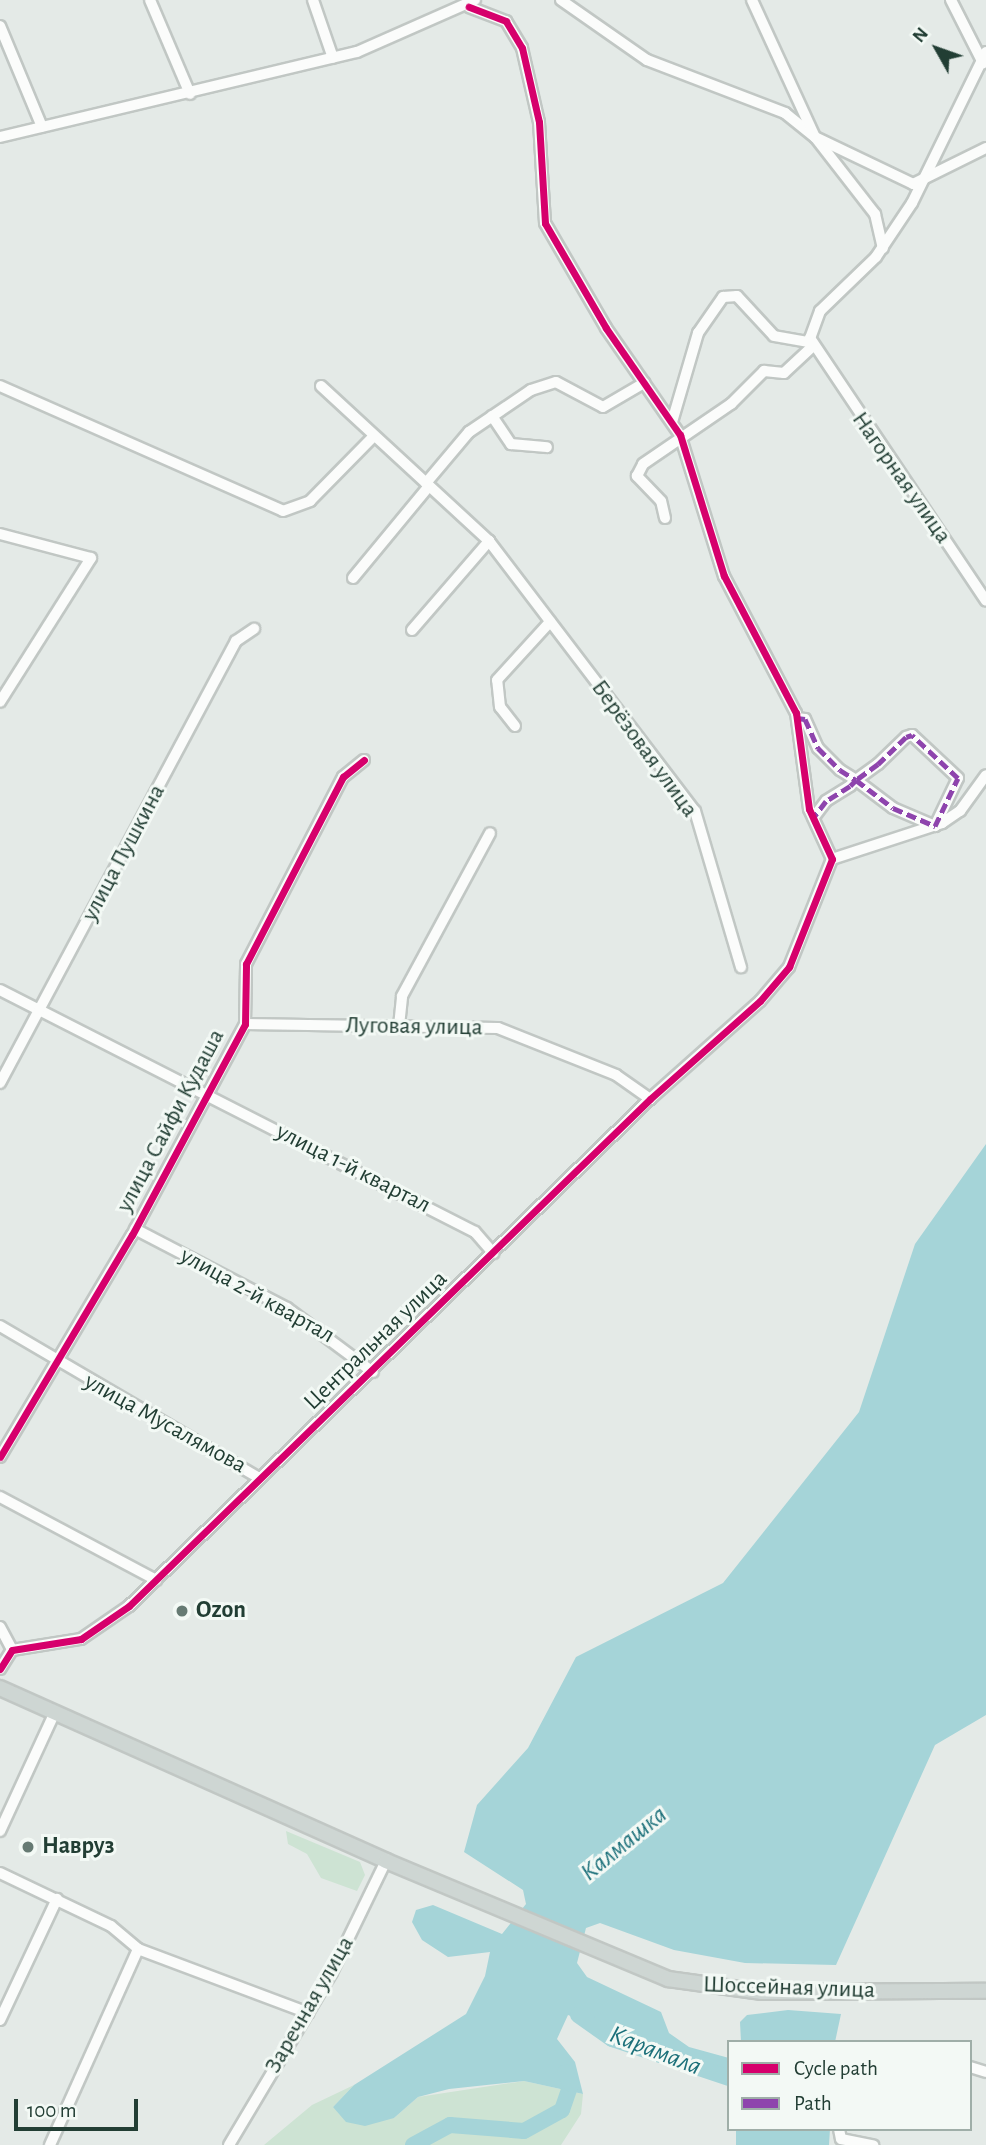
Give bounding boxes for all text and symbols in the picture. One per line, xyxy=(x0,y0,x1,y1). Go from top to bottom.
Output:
north arrow xyxy=(902,14,972,84)
text: N xyxy=(909,24,932,46)
street label: Нагорная улица xyxy=(845,406,957,550)
street label: Берёзовая улица xyxy=(584,675,704,823)
street label: улица Пушкина xyxy=(76,780,172,926)
street label: Луговая улица xyxy=(345,1011,483,1043)
street label: улица Сайфи Кудаша xyxy=(111,1025,231,1217)
street label: улица 1-й квартал xyxy=(271,1118,435,1220)
street label: улица 2-й квартал xyxy=(175,1242,339,1350)
street label: Центральная улица xyxy=(298,1265,454,1417)
street label: улица Мусалямова xyxy=(79,1368,251,1480)
place label: Ozon xyxy=(196,1597,246,1625)
marker: Ozon xyxy=(174,1603,190,1619)
water label: Калмашка xyxy=(574,1800,674,1888)
place label: Навруз xyxy=(42,1833,114,1861)
marker: Навруз xyxy=(20,1839,36,1855)
street label: Заречная улица xyxy=(259,1931,361,2079)
street label: Шоссейная улица xyxy=(702,1971,876,2005)
water label: Карамала xyxy=(605,2019,705,2083)
legend xyxy=(727,2040,972,2131)
text: Cycle path xyxy=(794,2058,878,2079)
scale bar xyxy=(18,2086,142,2130)
text: Path xyxy=(794,2093,832,2114)
text: 100 m xyxy=(27,2100,77,2121)

